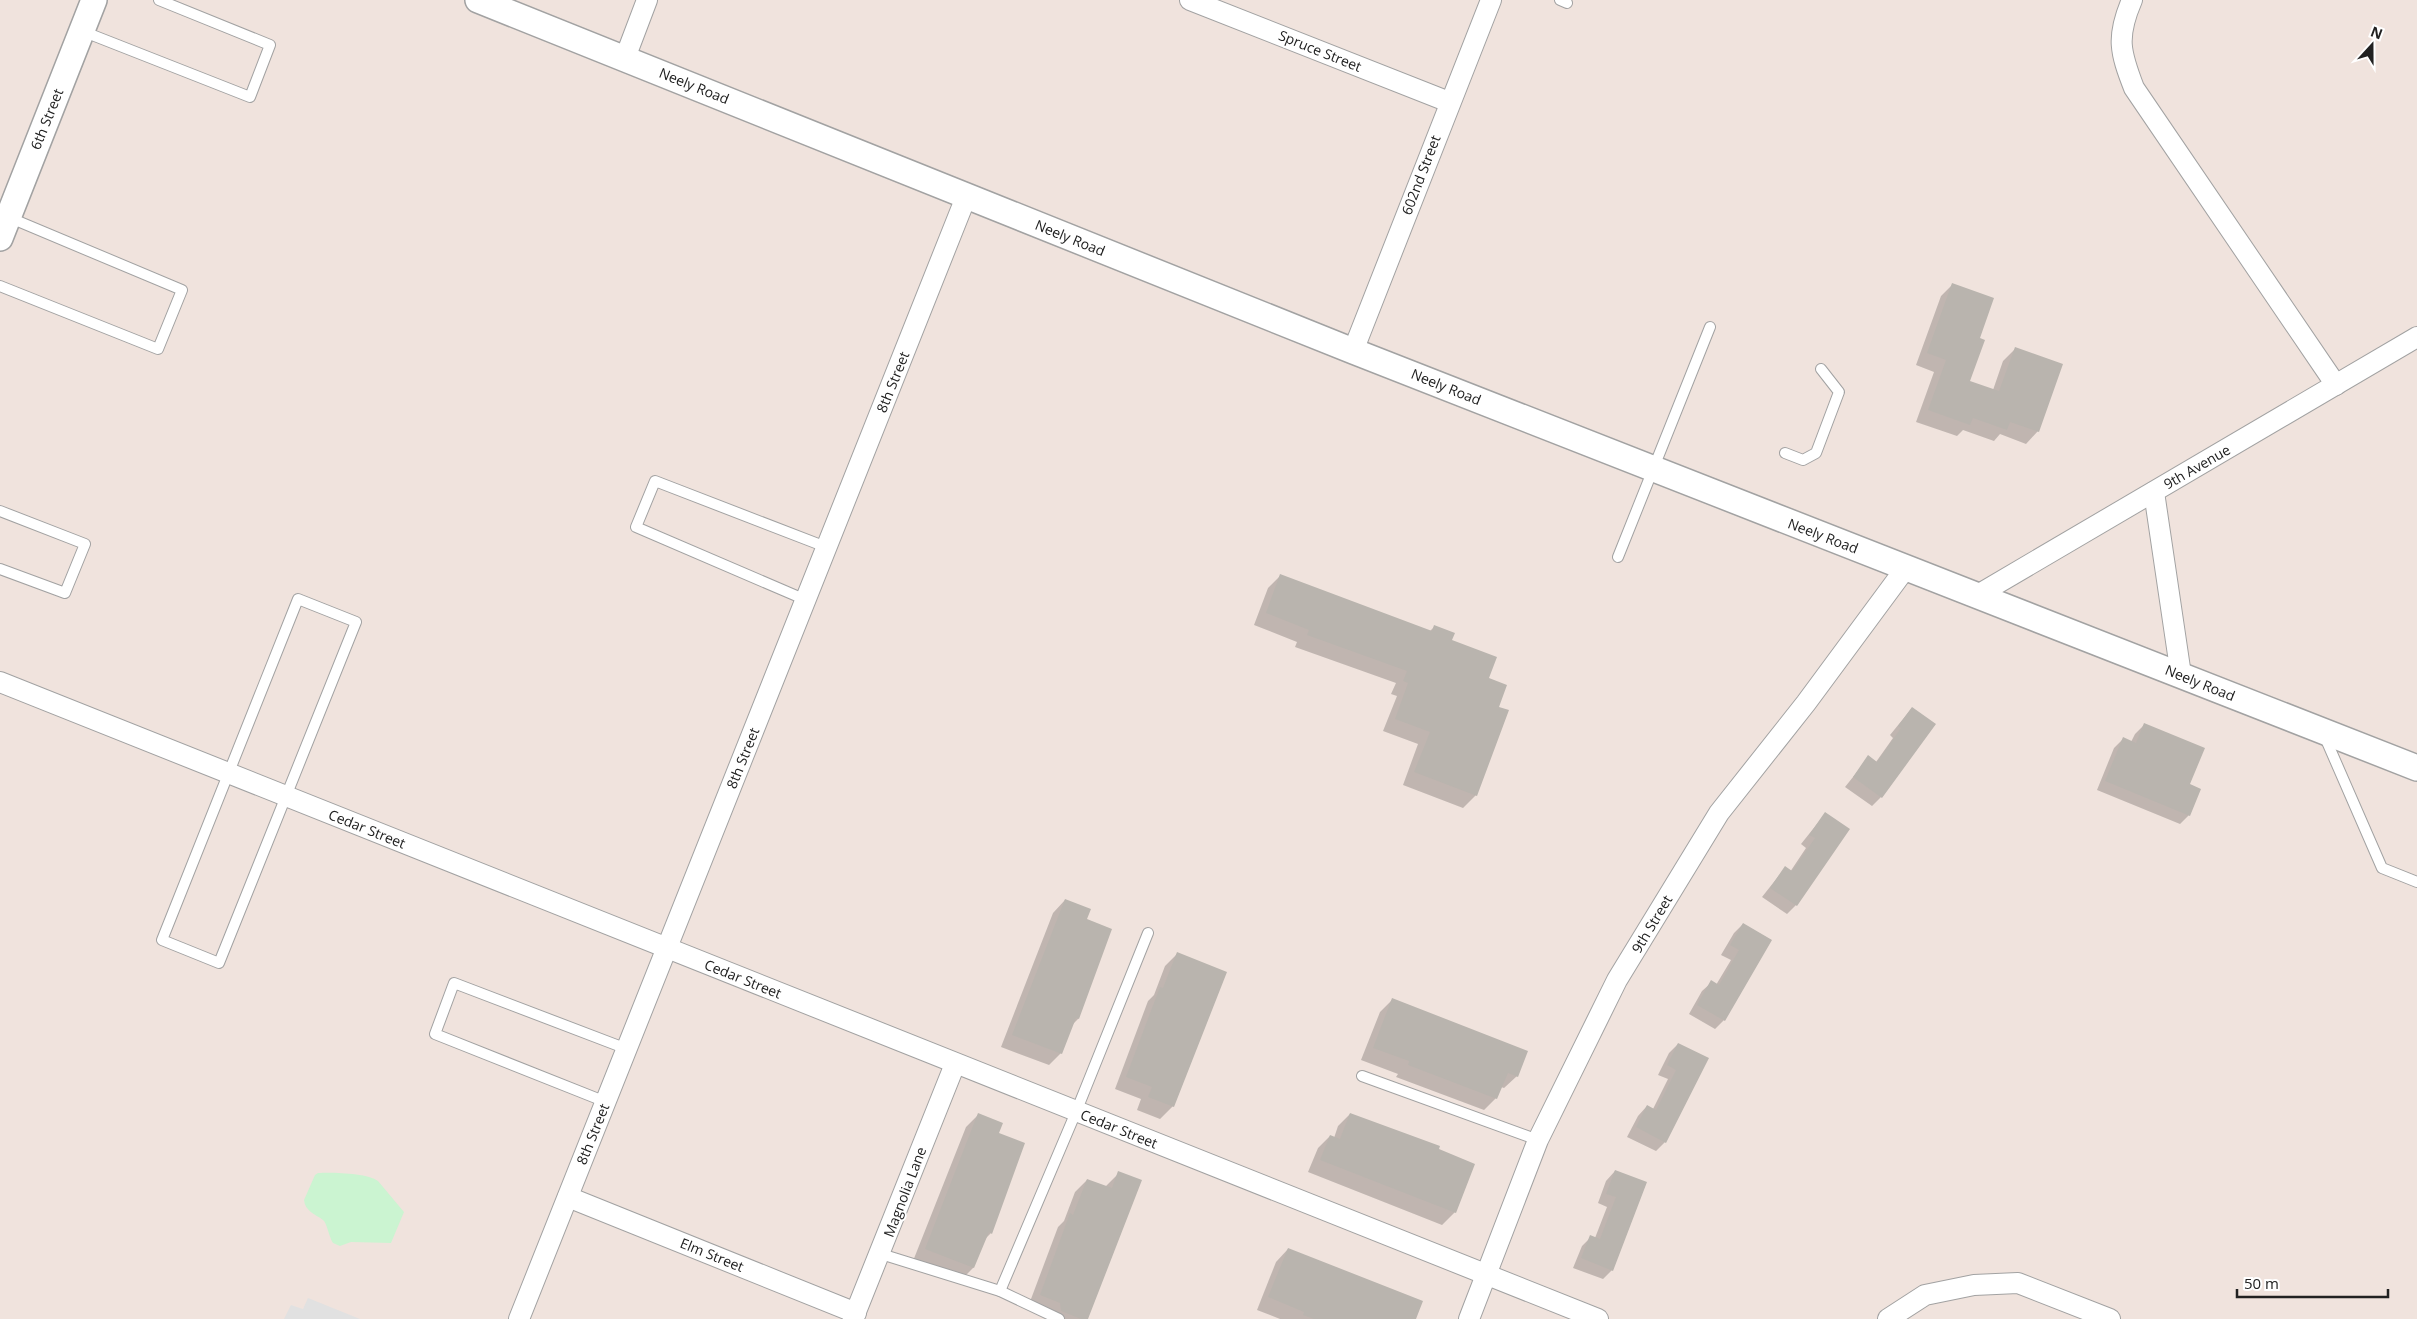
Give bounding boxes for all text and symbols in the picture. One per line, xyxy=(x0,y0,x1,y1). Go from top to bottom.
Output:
north arrow xyxy=(2347,20,2397,70)
text: N xyxy=(2368,21,2386,43)
street label: Spruce Street xyxy=(1276,25,1364,76)
street label: Neely Road xyxy=(656,63,732,108)
street label: 6th Street xyxy=(26,85,67,152)
street label: 602nd Street xyxy=(1397,132,1444,217)
street label: Neely Road xyxy=(1032,215,1108,260)
street label: 8th Street xyxy=(872,348,913,415)
street label: Neely Road xyxy=(1408,364,1484,409)
street label: 9th Avenue xyxy=(2160,440,2234,493)
street label: Neely Road xyxy=(1785,513,1861,558)
street label: Neely Road xyxy=(2162,660,2238,705)
street label: 8th Street xyxy=(722,724,763,791)
street label: Cedar Street xyxy=(326,804,409,853)
street label: 9th Street xyxy=(1627,891,1676,956)
street label: Cedar Street xyxy=(702,954,785,1003)
street label: 8th Street xyxy=(572,1100,613,1167)
street label: Cedar Street xyxy=(1078,1104,1161,1153)
street label: Magnolia Lane xyxy=(879,1144,930,1240)
street label: Elm Street xyxy=(678,1233,747,1276)
scale bar xyxy=(2237,1266,2388,1298)
text: 50 m xyxy=(2244,1273,2279,1293)

